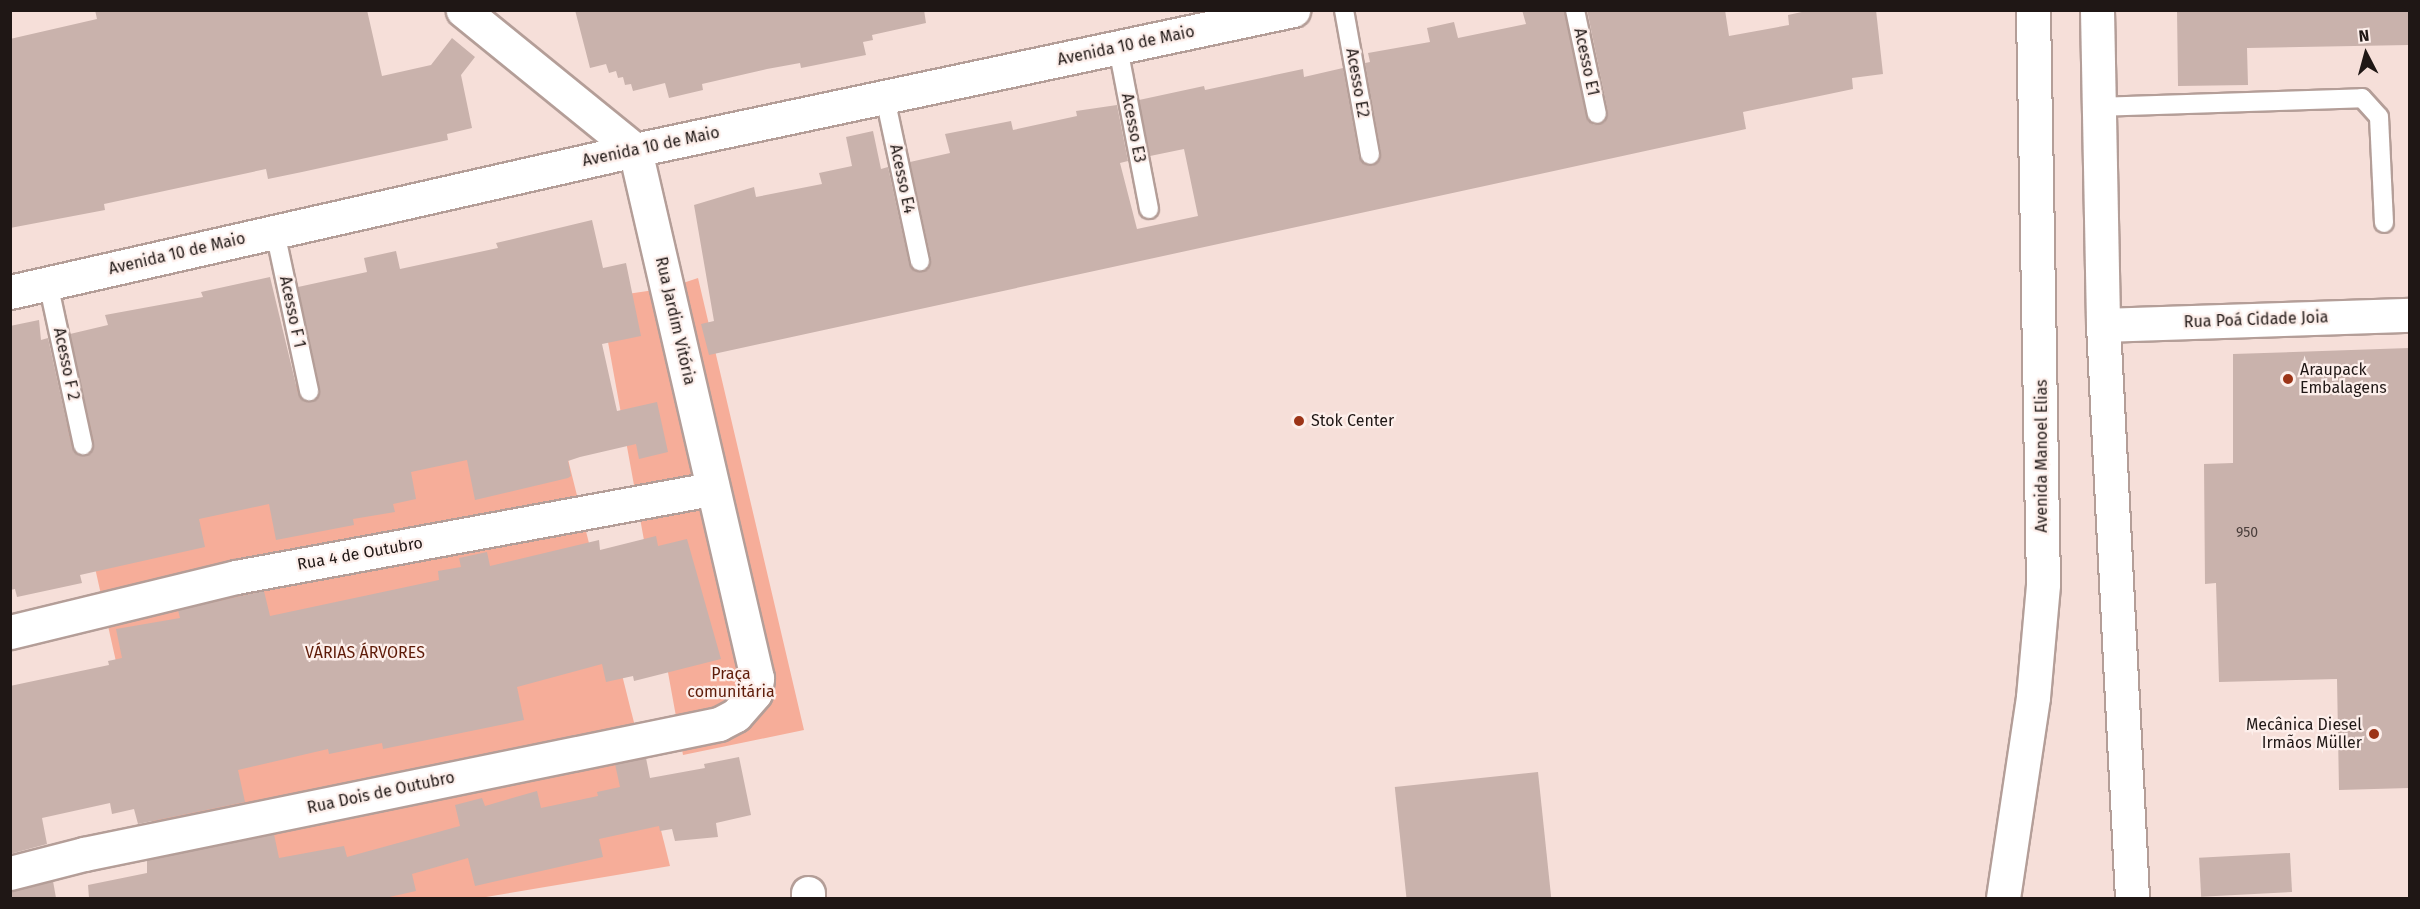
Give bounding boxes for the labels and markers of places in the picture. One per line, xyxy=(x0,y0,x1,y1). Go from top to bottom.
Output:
place label: Araupack Embalagens xyxy=(2300,360,2387,398)
marker: Araupack Embalagens xyxy=(2281,372,2295,386)
place label: Stok Center xyxy=(1311,411,1394,431)
marker: Stok Center xyxy=(1292,414,1306,428)
place label: Mecânica Diesel Irmãos Müller xyxy=(2246,715,2362,753)
marker: Mecânica Diesel Irmãos Müller xyxy=(2367,727,2381,741)

